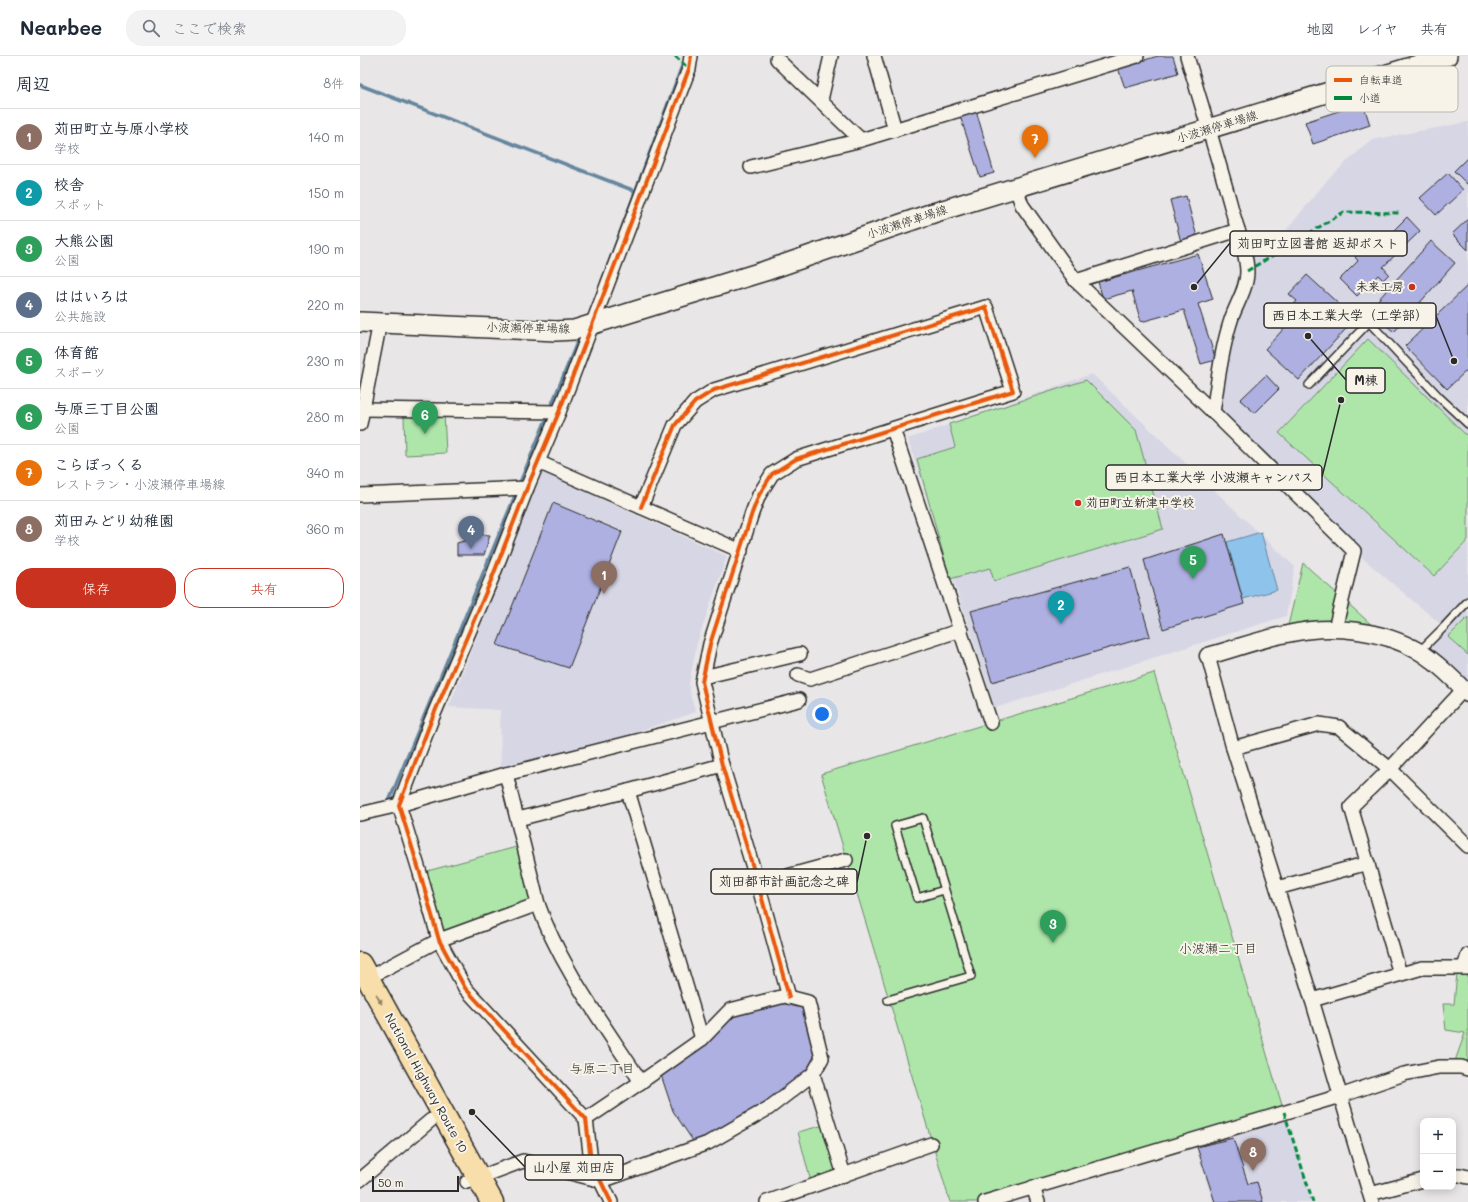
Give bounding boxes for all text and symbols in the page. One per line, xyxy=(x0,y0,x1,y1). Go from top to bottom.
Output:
search box xyxy=(126,10,406,46)
text: Nearbee xyxy=(20,15,102,40)
icon: search xyxy=(140,17,162,39)
text: ここで検索 xyxy=(172,18,247,38)
text: 地図 xyxy=(1307,19,1335,38)
text: レイヤ xyxy=(1357,19,1398,38)
text: 共有 xyxy=(1420,19,1448,38)
legend xyxy=(1326,66,1458,112)
text: 周辺 xyxy=(16,72,50,94)
text: 自転車道 xyxy=(1359,72,1403,87)
text: 8件 xyxy=(323,74,344,91)
text: 小道 xyxy=(1359,90,1381,105)
street label: 小波瀬停車場線 xyxy=(1174,106,1259,146)
text: 苅田町立与原小学校 xyxy=(54,118,189,138)
pin: 7 xyxy=(1022,125,1048,158)
text: 1 xyxy=(26,128,32,145)
text: 140 m xyxy=(308,128,344,145)
text: 学校 xyxy=(54,139,80,156)
text: 校舎 xyxy=(54,174,84,194)
text: 2 xyxy=(25,184,33,201)
text: 150 m xyxy=(308,184,344,201)
text: スポット xyxy=(54,195,106,212)
street label: 小波瀬停車場線 xyxy=(864,200,949,242)
text: 大熊公園 xyxy=(54,230,114,250)
callout: 苅田町立図書館 返却ポスト xyxy=(1230,231,1407,256)
text: 苅田町立図書館 返却ポスト xyxy=(1237,234,1399,251)
text: 3 xyxy=(25,240,33,257)
text: 190 m xyxy=(308,240,344,257)
text: 公園 xyxy=(54,251,80,268)
place label: 未来工房 xyxy=(1356,278,1404,294)
marker: 未来工房 xyxy=(1407,282,1417,292)
text: ははいろは xyxy=(54,286,129,306)
text: 4 xyxy=(25,296,33,313)
text: 220 m xyxy=(307,296,344,313)
callout: 西日本工業大学（工学部） xyxy=(1264,303,1436,328)
text: 西日本工業大学（工学部） xyxy=(1272,306,1428,323)
text: 公共施設 xyxy=(54,307,106,324)
street label: 小波瀬停車場線 xyxy=(486,318,570,336)
text: 体育館 xyxy=(54,342,99,362)
text: 5 xyxy=(25,352,33,369)
text: 230 m xyxy=(307,352,344,369)
text: スポーツ xyxy=(54,363,106,380)
callout: M棟 xyxy=(1346,368,1385,393)
text: M棟 xyxy=(1354,371,1378,388)
text: 与原三丁目公園 xyxy=(54,398,159,418)
pin: 6 xyxy=(412,401,438,434)
text: 6 xyxy=(25,408,33,425)
text: 280 m xyxy=(306,408,344,425)
text: 公園 xyxy=(54,419,80,436)
text: こらぼっくる xyxy=(54,454,144,474)
text: 7 xyxy=(25,464,33,481)
text: 340 m xyxy=(306,464,344,481)
callout: 西日本工業大学 小波瀬キャンパス xyxy=(1106,465,1322,490)
text: 西日本工業大学 小波瀬キャンパス xyxy=(1114,468,1314,485)
text: レストラン · 小波瀬停車場線 xyxy=(54,475,225,492)
place label: 苅田町立新津中学校 xyxy=(1086,494,1194,510)
marker: 苅田町立新津中学校 xyxy=(1073,498,1083,508)
text: 苅田みどり幼稚園 xyxy=(54,510,174,530)
pin: 4 xyxy=(458,516,484,549)
text: 8 xyxy=(25,520,33,537)
text: 360 m xyxy=(306,520,344,537)
text: 学校 xyxy=(54,531,80,548)
pin: 5 xyxy=(1180,546,1206,579)
pin: 1 xyxy=(591,561,617,594)
button: 保存 xyxy=(16,568,176,608)
button: 共有 xyxy=(184,568,344,608)
pin: 2 xyxy=(1048,591,1074,624)
your location xyxy=(812,704,832,724)
callout: 苅田都市計画記念之碑 xyxy=(711,869,857,894)
text: 苅田都市計画記念之碑 xyxy=(719,872,849,889)
pin: 3 xyxy=(1040,910,1066,943)
district label: 小波瀬二丁目 xyxy=(1179,939,1257,956)
one-way arrow xyxy=(375,993,382,1005)
street label: National Highway Route 10 xyxy=(382,1010,472,1156)
district label: 与原二丁目 xyxy=(569,1059,635,1076)
map controls xyxy=(1420,1118,1456,1190)
button: + xyxy=(1420,1118,1456,1154)
pin: 8 xyxy=(1240,1138,1266,1171)
button: − xyxy=(1420,1154,1456,1190)
callout: 山小屋 苅田店 xyxy=(525,1155,623,1180)
text: 山小屋 苅田店 xyxy=(533,1158,615,1175)
scale bar xyxy=(372,1174,459,1193)
text: 50 m xyxy=(378,1175,404,1190)

